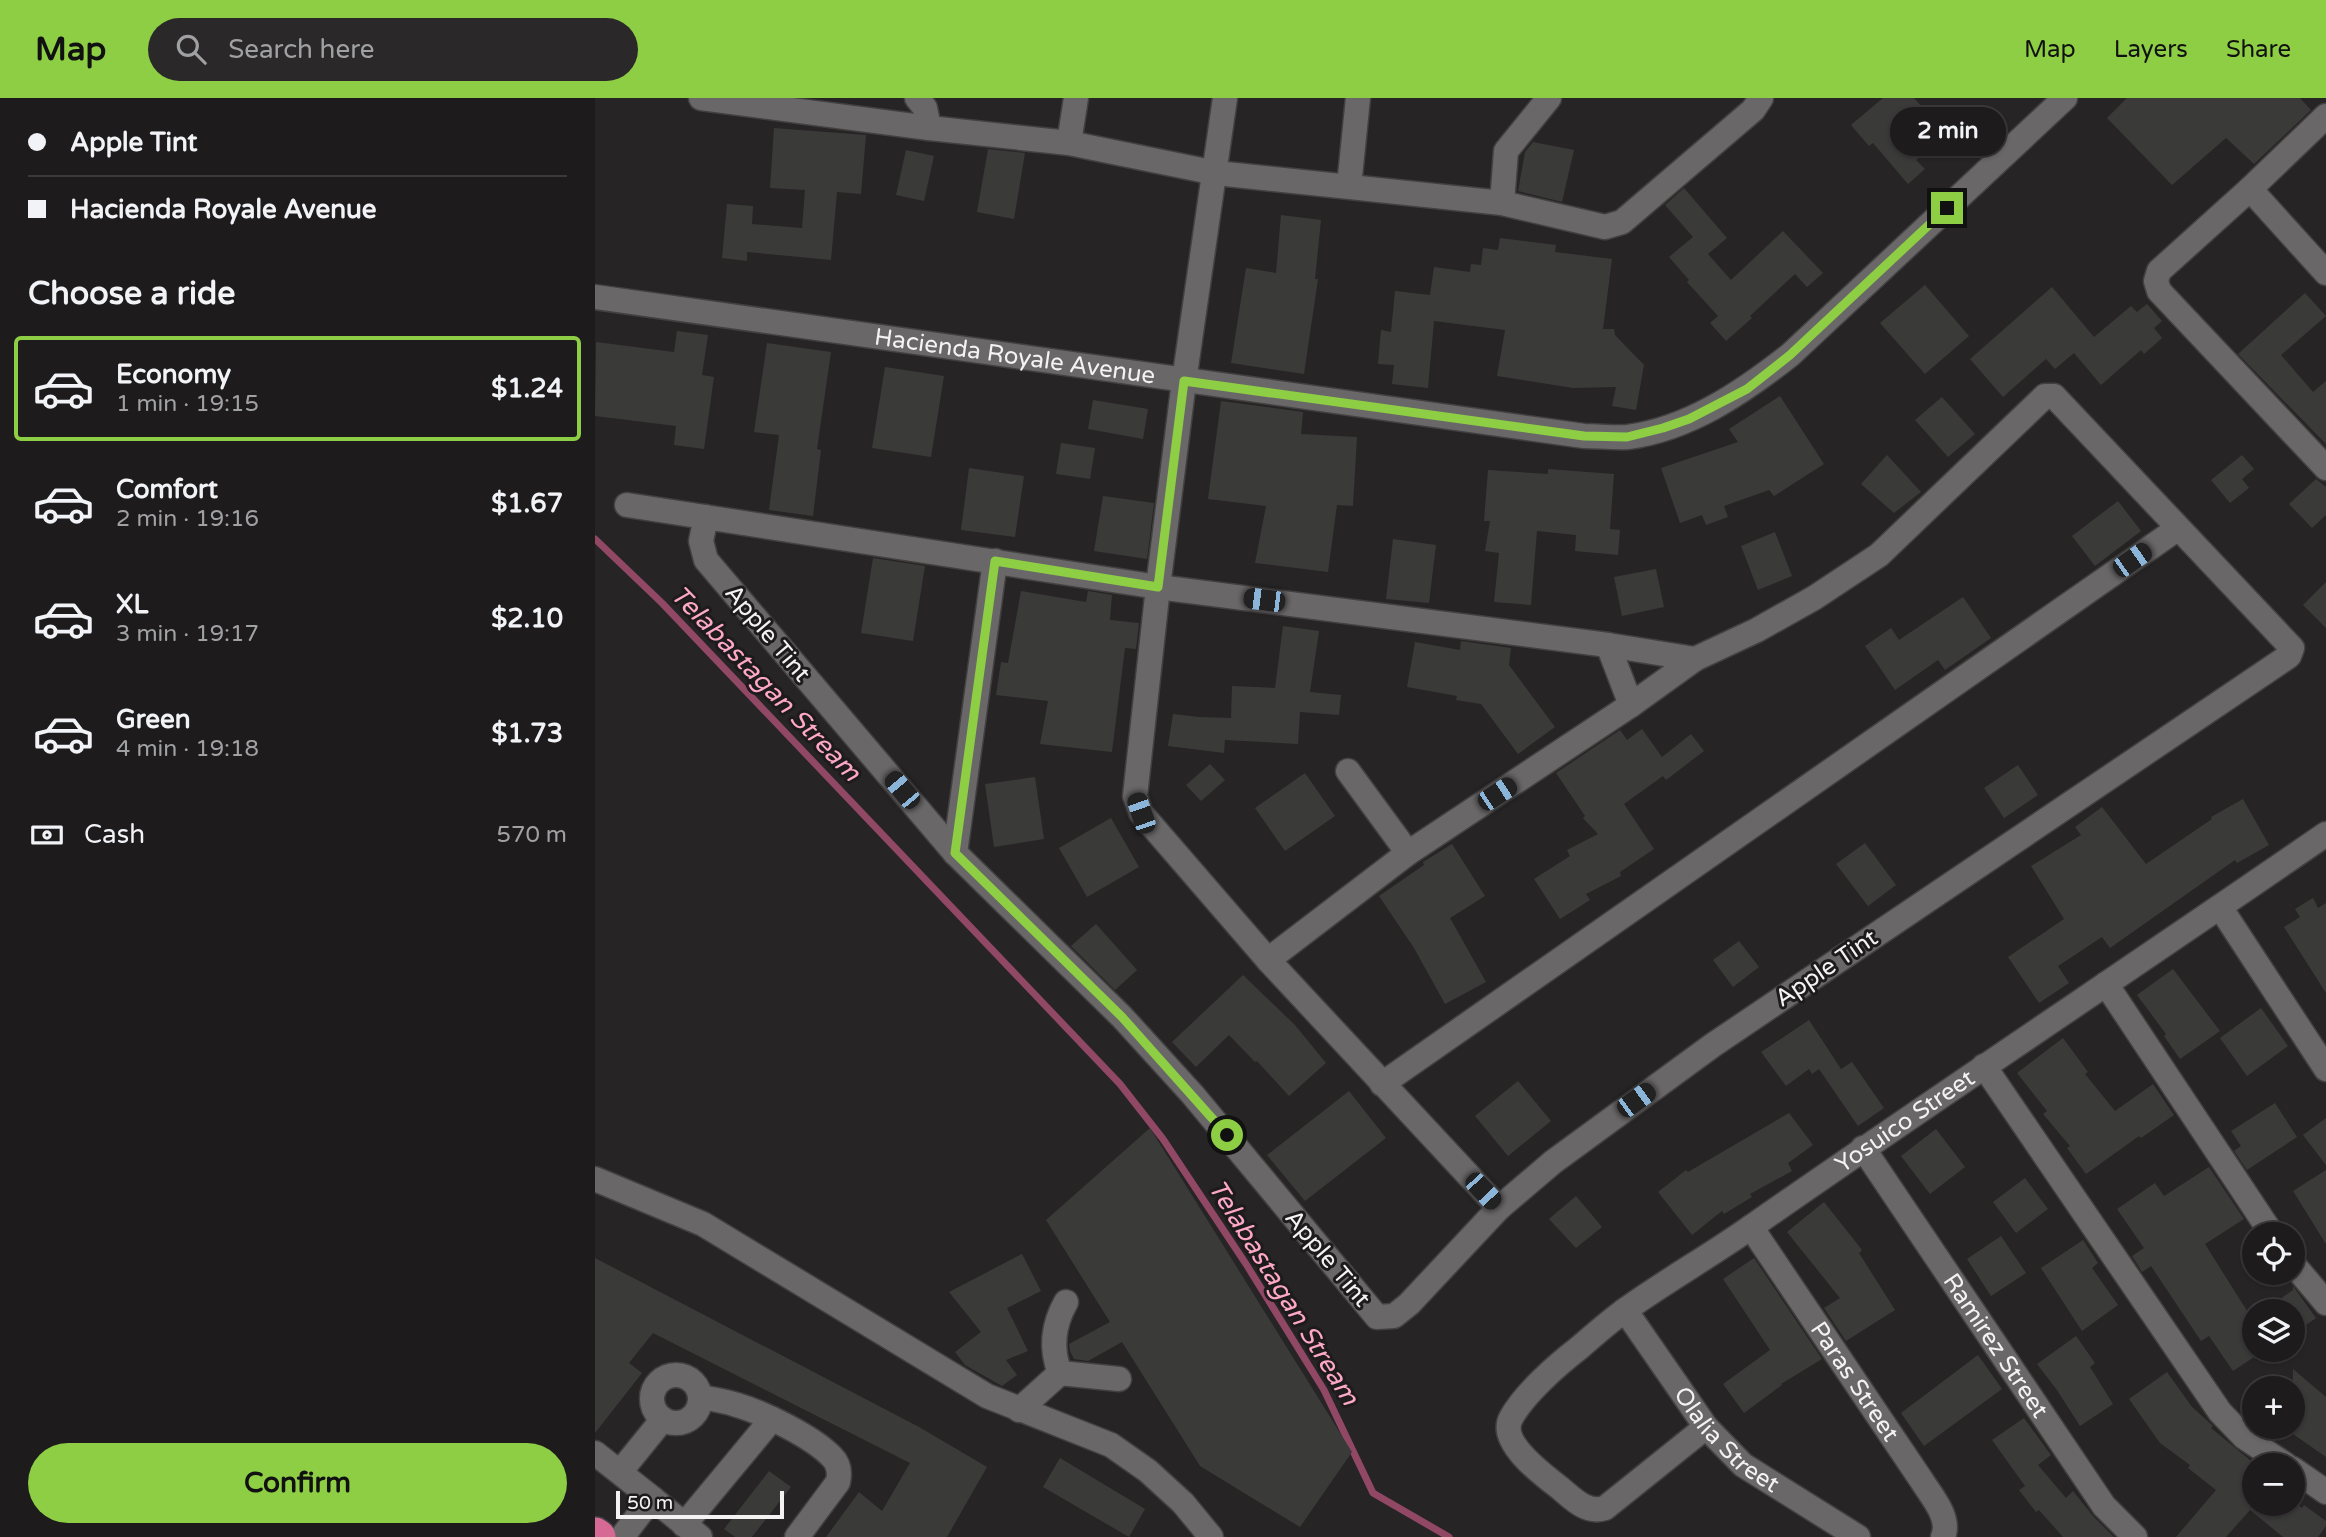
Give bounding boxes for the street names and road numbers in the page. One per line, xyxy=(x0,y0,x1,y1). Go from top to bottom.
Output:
street label: Hacienda Royale Avenue xyxy=(873,322,1157,391)
street label: Apple Tint xyxy=(719,579,817,688)
street label: Apple Tint xyxy=(1769,923,1883,1013)
street label: Yosuico Street xyxy=(1830,1064,1980,1179)
street label: Apple Tint xyxy=(1279,1204,1377,1313)
street label: Ramirez Street xyxy=(1937,1268,2054,1423)
street label: Paras Street xyxy=(1804,1316,1905,1447)
street label: Olalia Street xyxy=(1668,1381,1785,1499)

